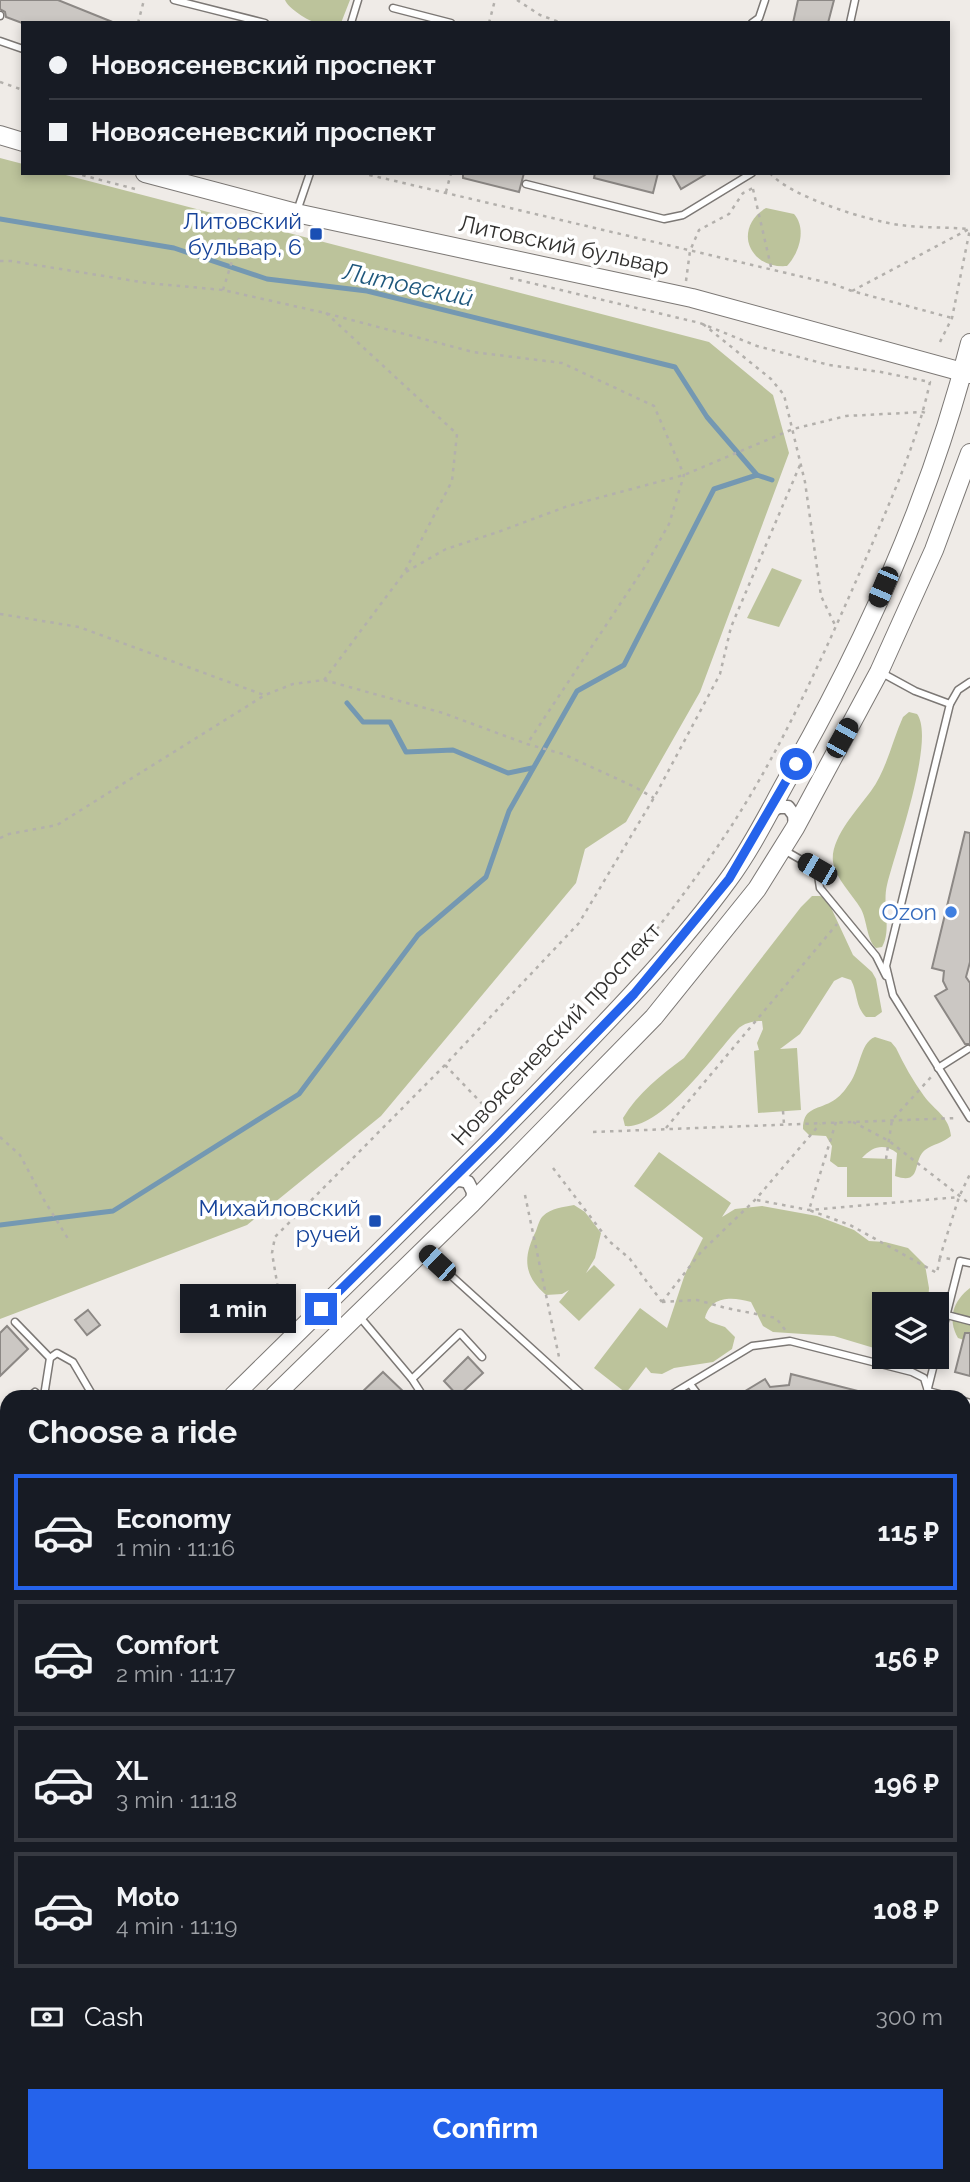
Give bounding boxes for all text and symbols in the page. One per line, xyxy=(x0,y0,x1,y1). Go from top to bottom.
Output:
text: Новоясеневский проспект xyxy=(91,50,436,80)
text: Новоясеневский проспект xyxy=(91,117,436,147)
place label: Литовский бульвар, 6 xyxy=(183,207,302,260)
street label: Литовский бульвар xyxy=(456,209,672,280)
marker: Литовский бульвар, 6 xyxy=(308,226,324,242)
water label: Литовский xyxy=(339,256,476,312)
car xyxy=(866,564,901,610)
car xyxy=(823,715,862,761)
route start xyxy=(780,748,812,780)
car xyxy=(794,849,841,889)
place label: Ozon xyxy=(882,898,937,925)
marker: Ozon xyxy=(943,904,959,920)
street label: Новоясеневский проспект xyxy=(445,917,666,1151)
place label: Михайловский ручей xyxy=(199,1194,361,1247)
marker: Михайловский ручей xyxy=(367,1213,383,1229)
car xyxy=(415,1241,460,1285)
callout: 1 min xyxy=(181,1284,296,1334)
map controls xyxy=(872,1292,949,1369)
button: layers xyxy=(872,1292,949,1369)
route end xyxy=(305,1293,337,1325)
text: 1 min xyxy=(209,1295,267,1322)
text: Choose a ride xyxy=(28,1413,237,1450)
icon: car xyxy=(32,1501,95,1564)
text: Economy xyxy=(116,1504,231,1534)
text: 115 ₽ xyxy=(878,1517,939,1547)
text: 1 min · 11:16 xyxy=(116,1534,235,1561)
icon: car xyxy=(32,1627,95,1690)
text: Comfort xyxy=(116,1630,219,1660)
text: 156 ₽ xyxy=(875,1643,939,1673)
text: 2 min · 11:17 xyxy=(116,1660,236,1687)
icon: car xyxy=(32,1753,95,1816)
text: XL xyxy=(116,1756,148,1786)
text: 196 ₽ xyxy=(874,1769,939,1799)
text: 3 min · 11:18 xyxy=(116,1786,237,1813)
icon: car xyxy=(32,1879,95,1942)
text: Moto xyxy=(116,1882,179,1912)
text: 108 ₽ xyxy=(873,1895,939,1925)
text: 4 min · 11:19 xyxy=(116,1912,237,1939)
icon: cash xyxy=(28,1998,66,2036)
text: Cash xyxy=(84,2002,144,2032)
text: 300 m xyxy=(876,2003,943,2030)
button: Confirm xyxy=(28,2089,943,2169)

